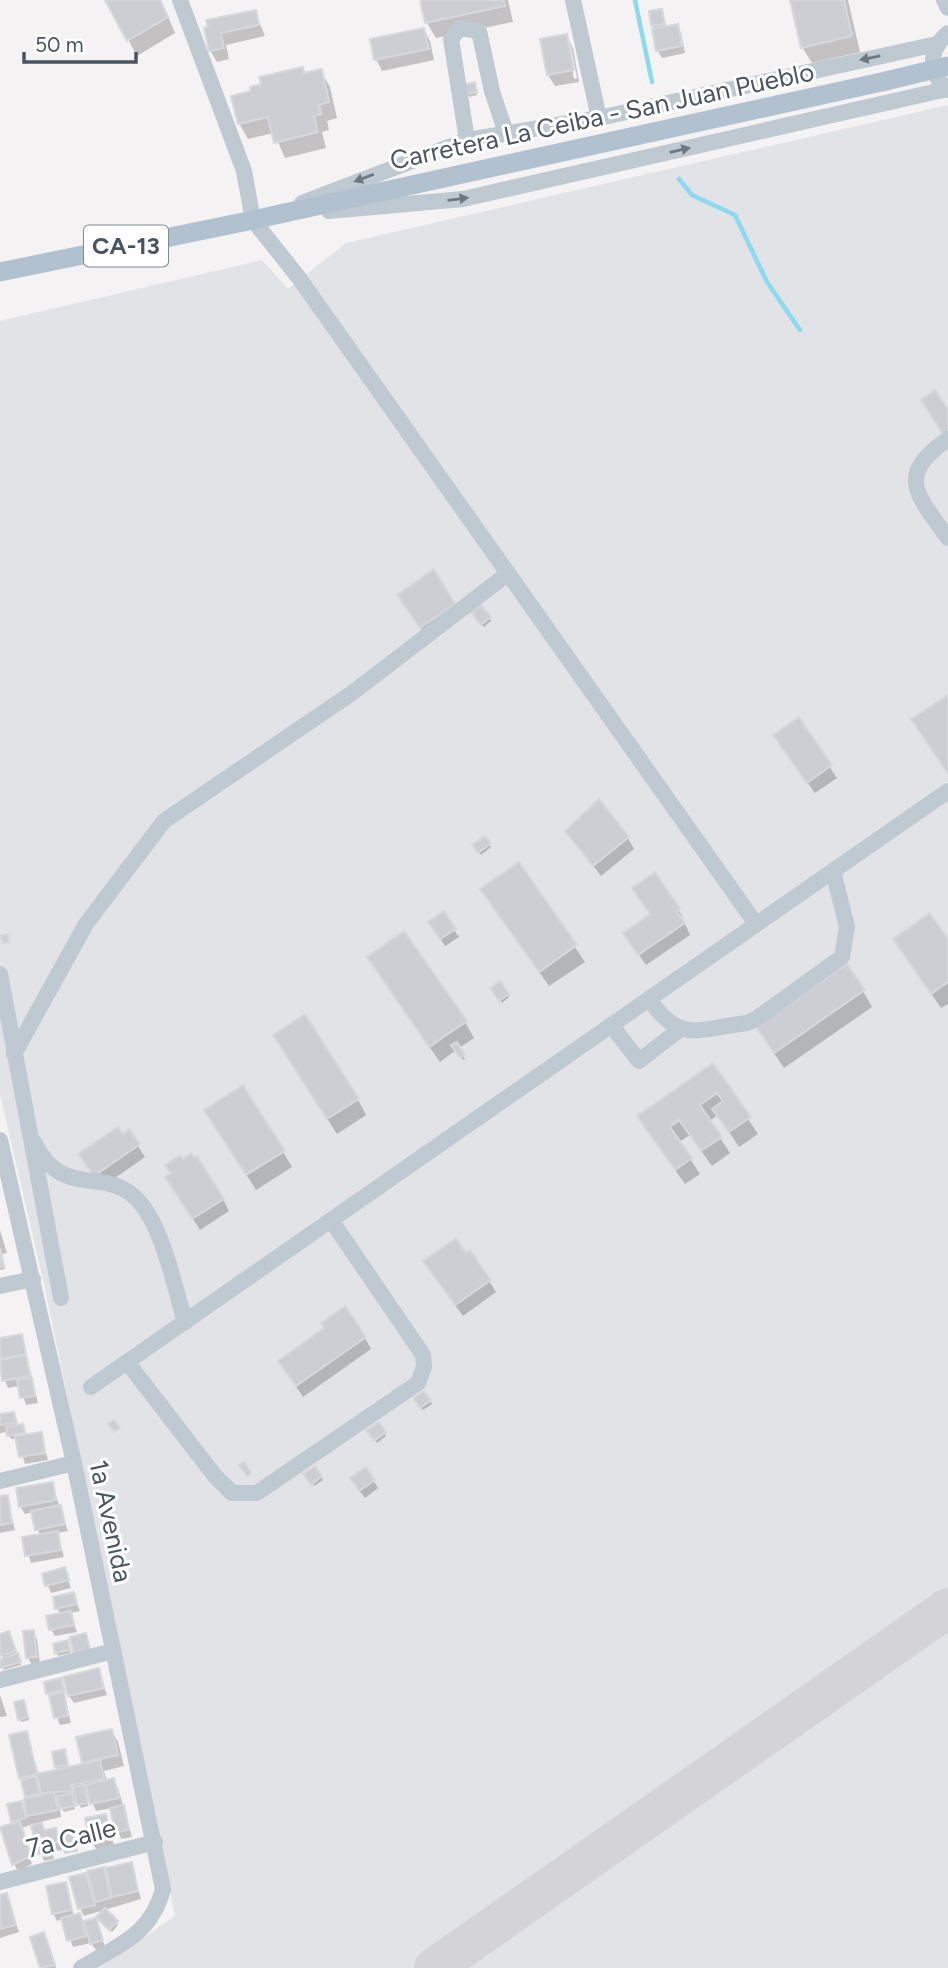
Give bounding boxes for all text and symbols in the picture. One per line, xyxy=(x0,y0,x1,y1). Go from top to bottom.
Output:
scale bar xyxy=(24,21,136,65)
text: 50 m xyxy=(35,32,84,57)
one-way arrow xyxy=(859,53,881,64)
street label: Carretera La Ceiba - San Juan Pueblo xyxy=(387,55,817,177)
one-way arrow xyxy=(669,144,691,155)
one-way arrow xyxy=(353,172,374,183)
one-way arrow xyxy=(447,193,469,204)
road number: CA-13 xyxy=(84,226,168,267)
street label: 1a Avenida xyxy=(82,1457,140,1585)
street label: 7a Calle xyxy=(23,1811,119,1865)

